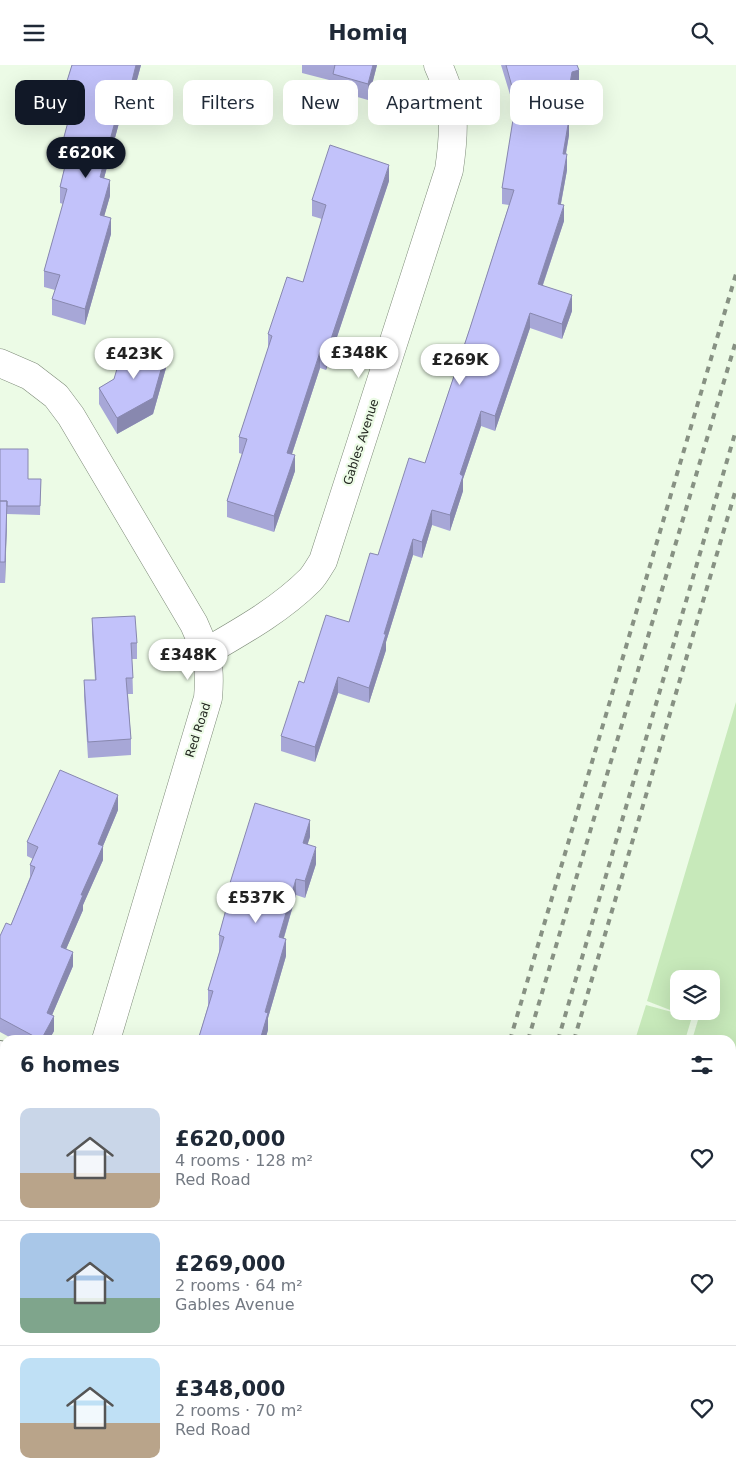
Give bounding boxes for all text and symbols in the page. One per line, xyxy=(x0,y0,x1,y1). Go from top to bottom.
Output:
icon: menu xyxy=(20,19,48,47)
icon: search xyxy=(688,19,716,47)
text: Homiq xyxy=(328,20,408,45)
chip: Buy xyxy=(15,80,85,125)
chip: Rent xyxy=(95,80,173,125)
chip: Filters xyxy=(183,80,273,125)
chip: New xyxy=(283,80,358,125)
chip: Apartment xyxy=(368,80,500,125)
chip: House xyxy=(510,80,603,125)
pin: £620K xyxy=(51,137,121,179)
text: £620K xyxy=(58,143,114,162)
pin: £423K xyxy=(99,337,169,380)
pin: £348K xyxy=(324,337,394,379)
text: £348K xyxy=(331,343,387,362)
pin: £269K xyxy=(425,343,495,386)
text: £423K xyxy=(106,344,162,363)
text: £269K xyxy=(432,350,488,369)
street label: Gables Avenue xyxy=(340,397,382,487)
pin: £348K xyxy=(153,639,223,681)
text: £348K xyxy=(160,645,216,664)
street label: Red Road xyxy=(183,701,213,759)
pin: £537K xyxy=(221,881,291,924)
text: £537K xyxy=(228,888,284,907)
map controls xyxy=(670,970,720,1020)
button: layers xyxy=(670,970,720,1020)
icon: filters xyxy=(688,1051,716,1079)
text: 6 homes xyxy=(20,1053,120,1077)
text: £620,000 xyxy=(175,1127,285,1151)
icon: home xyxy=(60,1128,120,1188)
icon: heart xyxy=(688,1144,716,1172)
text: 4 rooms · 128 m² xyxy=(175,1151,313,1170)
text: Red Road xyxy=(175,1170,251,1189)
text: £269,000 xyxy=(175,1252,285,1276)
icon: home xyxy=(60,1253,120,1313)
icon: heart xyxy=(688,1269,716,1297)
text: 2 rooms · 64 m² xyxy=(175,1276,303,1295)
text: Gables Avenue xyxy=(175,1295,295,1314)
text: £348,000 xyxy=(175,1377,285,1401)
icon: home xyxy=(60,1378,120,1438)
icon: heart xyxy=(688,1394,716,1422)
text: 2 rooms · 70 m² xyxy=(175,1401,303,1420)
text: Red Road xyxy=(175,1420,251,1439)

